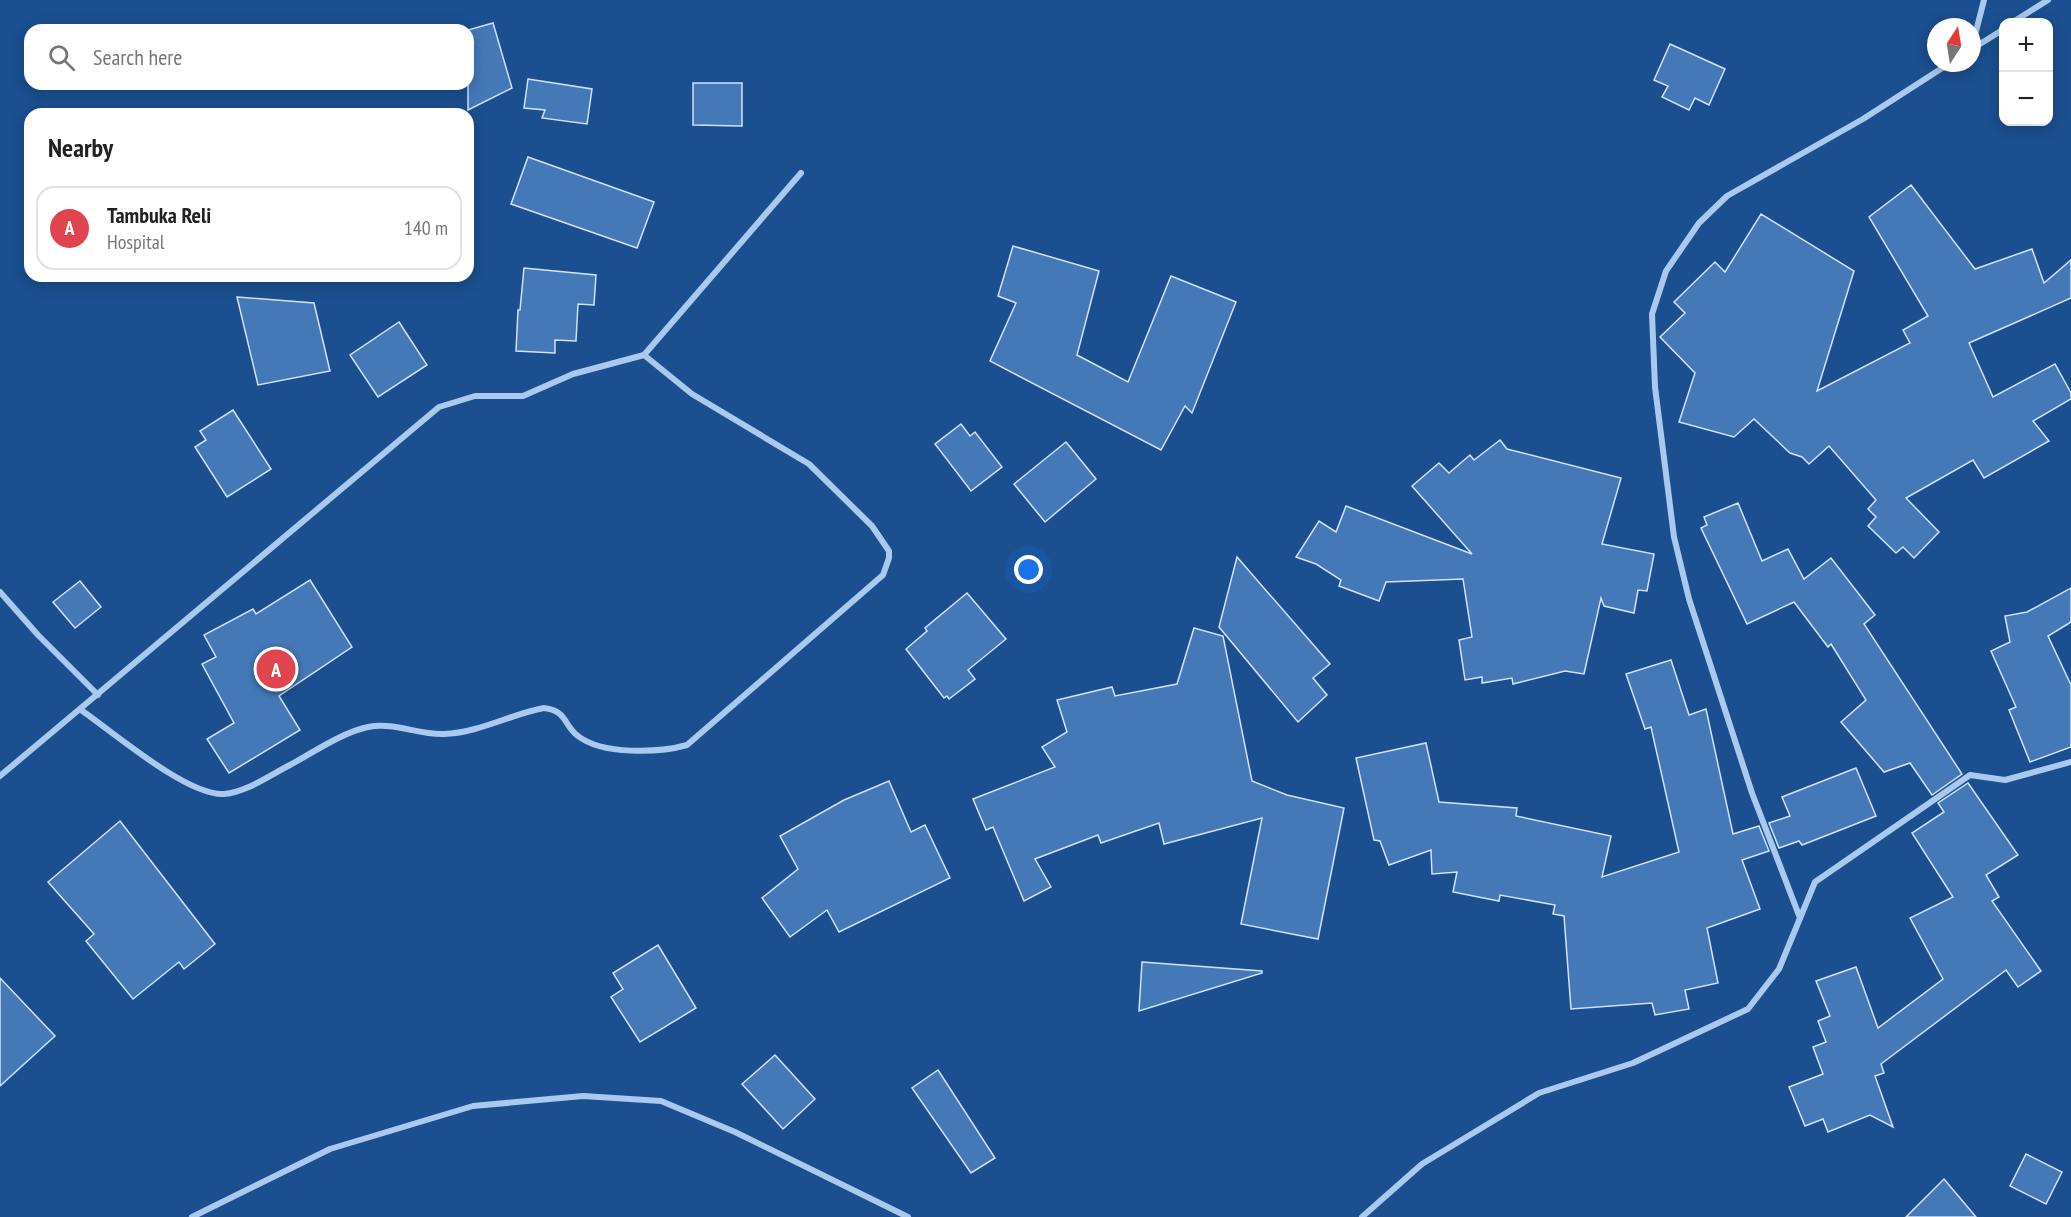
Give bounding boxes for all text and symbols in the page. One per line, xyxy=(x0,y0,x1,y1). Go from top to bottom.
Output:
north arrow xyxy=(1927,18,1981,72)
map controls xyxy=(1999,18,2053,126)
button: + xyxy=(1999,18,2053,72)
search box xyxy=(24,24,474,90)
icon: search xyxy=(45,41,78,74)
text: Search here xyxy=(93,43,182,71)
button: − xyxy=(1999,72,2053,126)
text: Nearby xyxy=(48,131,113,164)
text: Tambuka Reli xyxy=(107,201,211,229)
text: A xyxy=(64,215,75,241)
text: 140 m xyxy=(404,215,448,241)
text: Hospital xyxy=(107,229,164,255)
your location xyxy=(1014,555,1043,584)
pin: A xyxy=(256,646,296,692)

